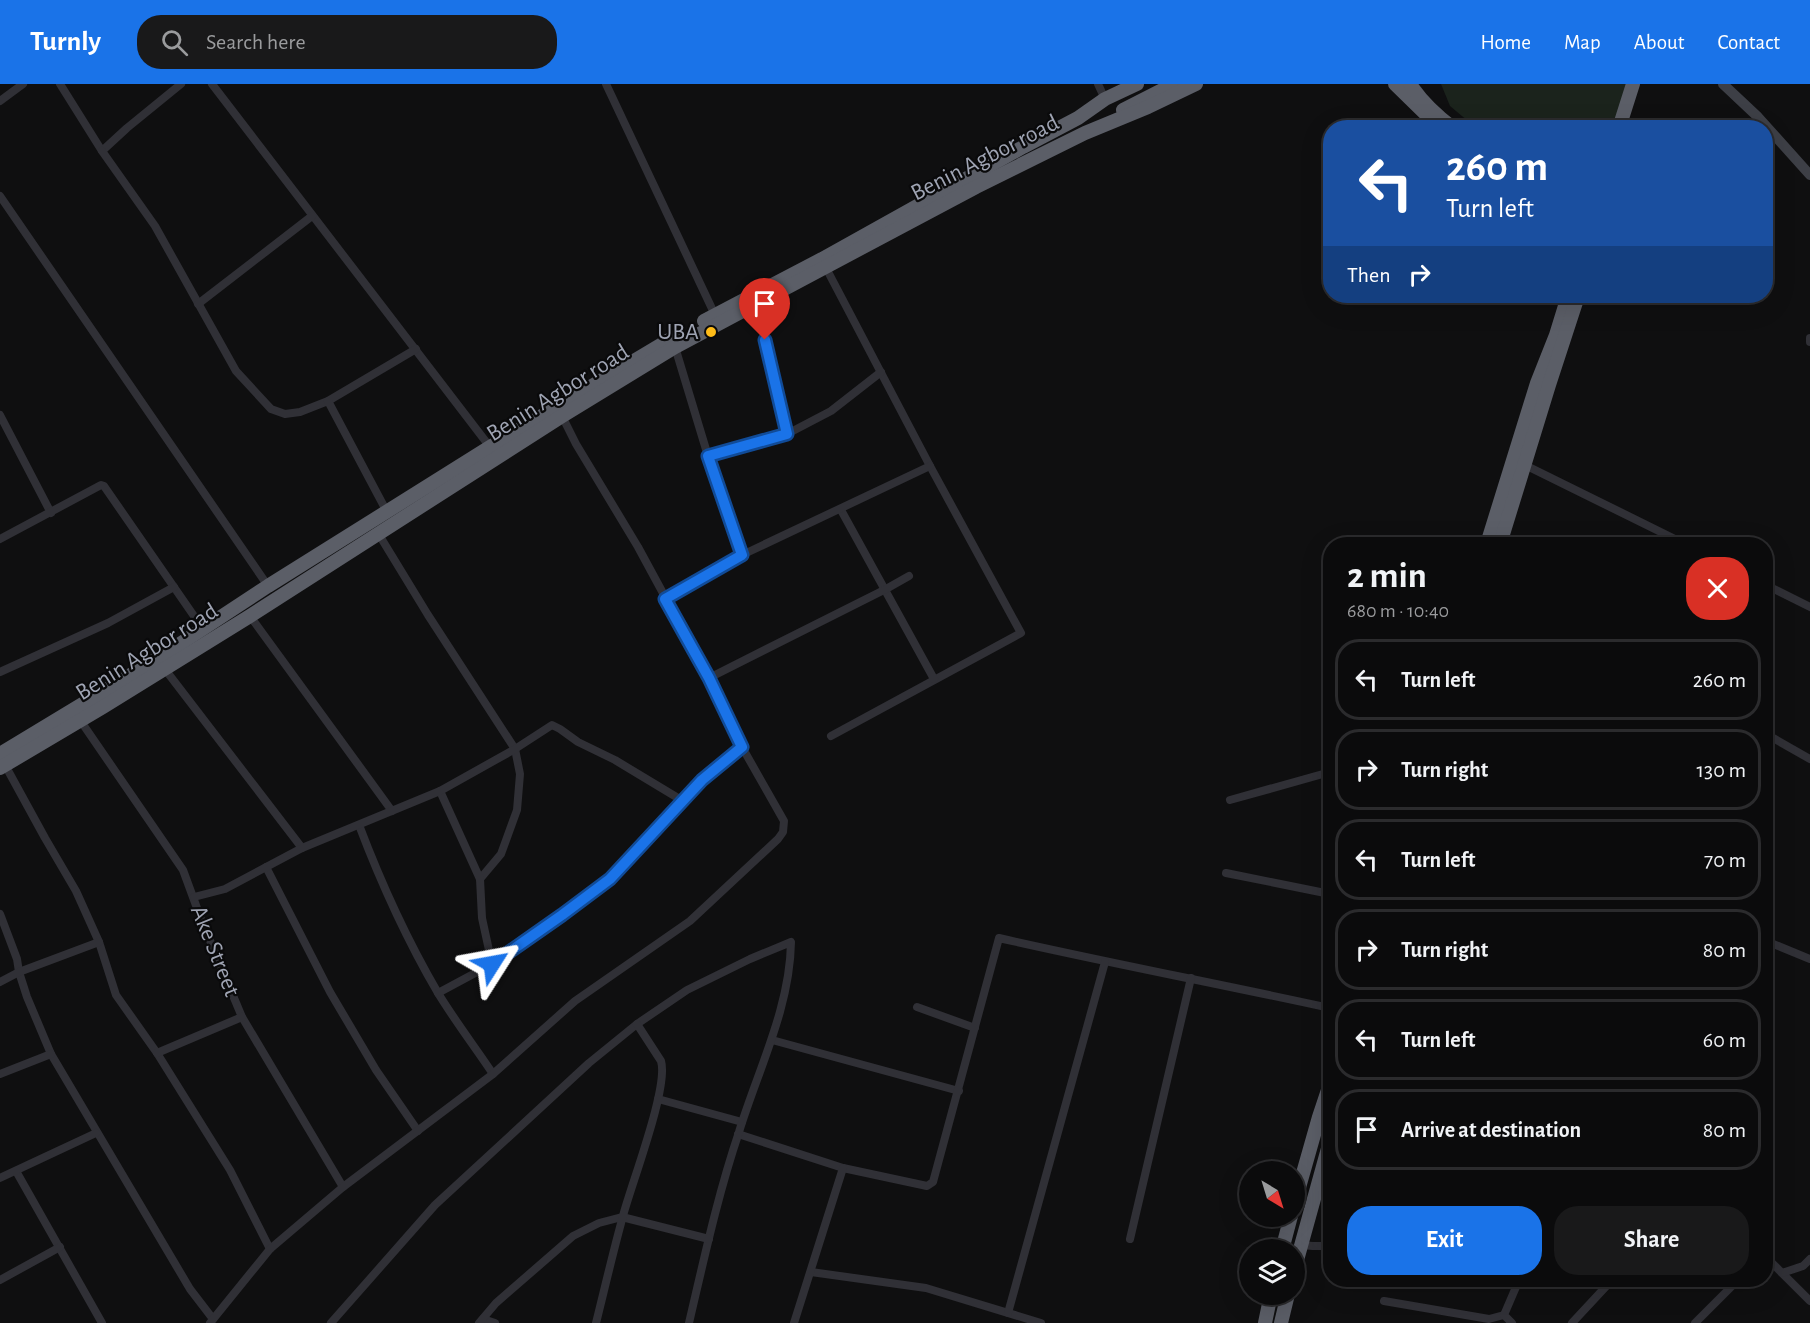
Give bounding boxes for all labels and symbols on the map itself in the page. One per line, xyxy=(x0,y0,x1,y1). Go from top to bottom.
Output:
street label: Benin Agbor road xyxy=(907,110,1063,206)
pin xyxy=(739,278,790,340)
place label: UBA xyxy=(657,320,699,344)
marker: UBA xyxy=(704,325,718,339)
street label: Benin Agbor road xyxy=(483,340,633,446)
street label: Benin Agbor road xyxy=(72,599,222,705)
street label: Ake Street xyxy=(186,902,244,1000)
position arrow xyxy=(460,932,524,996)
north arrow xyxy=(1239,1161,1305,1227)

